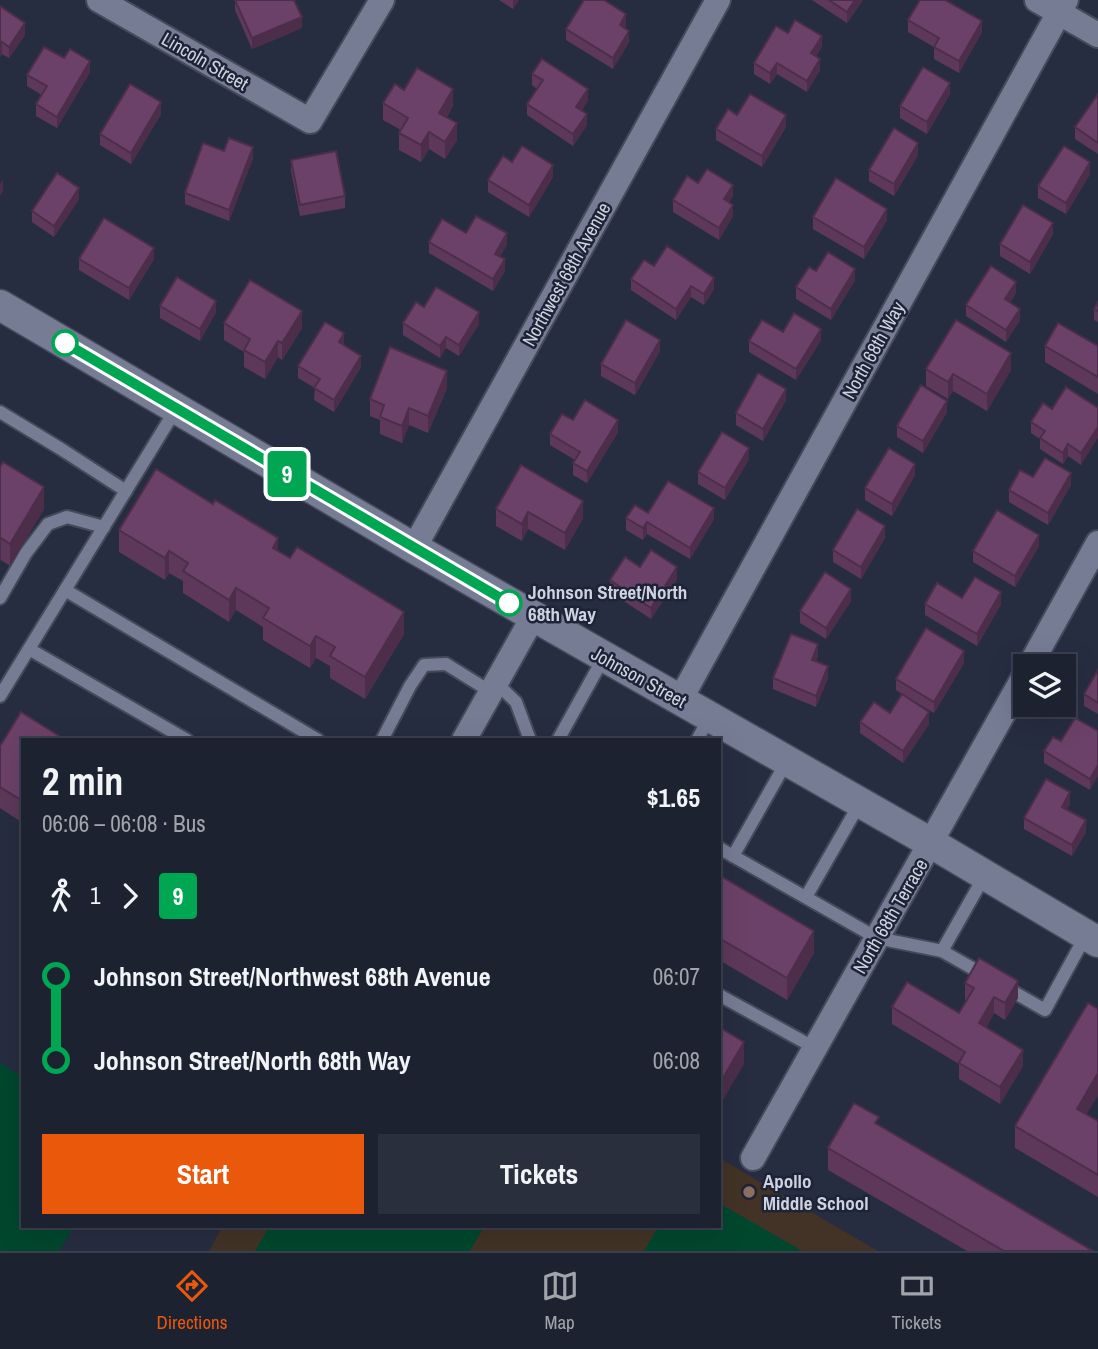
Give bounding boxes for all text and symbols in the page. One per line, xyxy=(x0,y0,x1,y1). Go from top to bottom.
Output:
street label: Lincoln Street xyxy=(157,26,254,97)
street label: Northwest 68th Avenue xyxy=(516,197,616,351)
street label: North 68th Way xyxy=(836,296,911,403)
unlabelled marker xyxy=(52,330,78,356)
line badge: 9 xyxy=(264,451,310,497)
text: 9 xyxy=(282,458,292,490)
place label: Johnson Street/North 68th Way xyxy=(528,579,687,627)
marker: Johnson Street/North 68th Way xyxy=(496,590,522,616)
street label: Johnson Street xyxy=(587,640,692,714)
map controls xyxy=(1013,654,1076,717)
button: layers xyxy=(1013,654,1076,717)
text: 2 min xyxy=(42,756,123,807)
text: $1.65 xyxy=(647,780,700,815)
text: 06:06 – 06:08 · Bus xyxy=(42,808,206,839)
street label: North 68th Terrace xyxy=(847,854,933,978)
icon: walk xyxy=(42,877,80,915)
icon: forward xyxy=(111,877,149,915)
text: 1 xyxy=(90,880,101,911)
text: 9 xyxy=(173,880,183,912)
text: Johnson Street/Northwest 68th Avenue xyxy=(94,959,491,994)
text: 06:07 xyxy=(653,961,700,992)
text: Johnson Street/North 68th Way xyxy=(94,1043,411,1078)
text: 06:08 xyxy=(653,1045,700,1076)
button: Start xyxy=(42,1134,364,1214)
button: Tickets xyxy=(378,1134,700,1214)
place label: Apollo Middle School xyxy=(763,1168,869,1216)
marker: Apollo Middle School xyxy=(741,1184,757,1200)
tab: Directions xyxy=(157,1267,228,1335)
tab: Map xyxy=(541,1267,579,1335)
tab: Tickets xyxy=(892,1267,941,1335)

